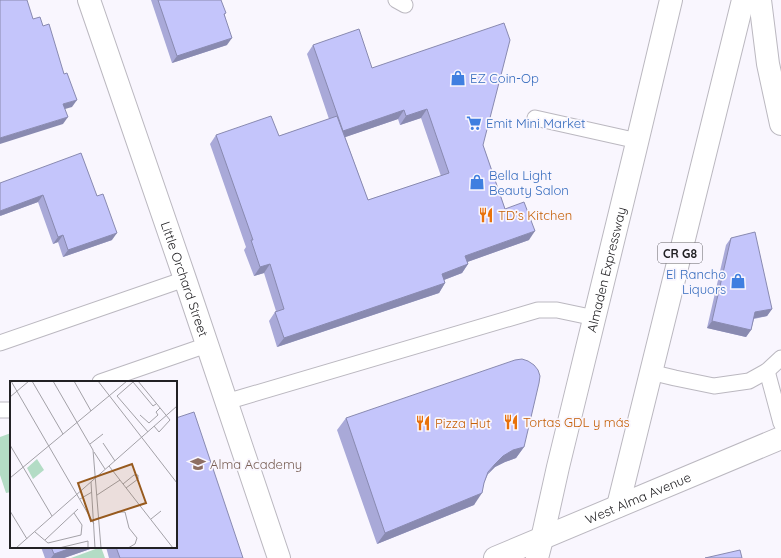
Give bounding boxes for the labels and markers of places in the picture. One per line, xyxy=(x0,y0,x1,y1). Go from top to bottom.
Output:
shop icon: EZ Coin-Op xyxy=(449,69,467,87)
place label: EZ Coin-Op xyxy=(470,70,539,86)
supermarket icon: Emit Mini Market xyxy=(465,114,483,132)
place label: Emit Mini Market xyxy=(486,115,585,131)
place label: Bella Light Beauty Salon xyxy=(489,167,569,198)
shop icon: Bella Light Beauty Salon xyxy=(468,173,486,191)
restaurant icon: TD’s Kitchen xyxy=(477,206,495,224)
place label: TD’s Kitchen xyxy=(498,207,572,223)
place label: El Rancho Liquors xyxy=(666,266,726,297)
shop icon: El Rancho Liquors xyxy=(729,272,747,290)
restaurant icon: Tortas GDL y más xyxy=(502,413,520,431)
restaurant icon: Pizza Hut xyxy=(414,414,432,432)
place label: Tortas GDL y más xyxy=(523,414,630,430)
place label: Pizza Hut xyxy=(435,415,491,431)
school or university icon: Alma Academy xyxy=(189,455,207,473)
place label: Alma Academy xyxy=(210,456,302,472)

